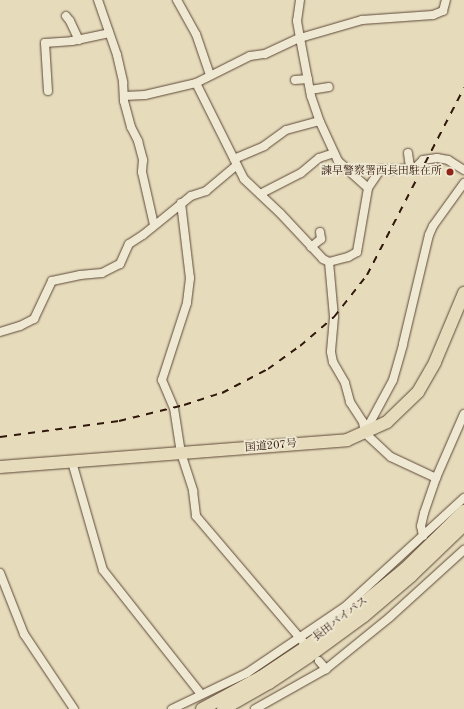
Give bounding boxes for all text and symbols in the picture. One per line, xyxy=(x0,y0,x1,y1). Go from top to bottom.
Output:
place label: 諫早警察署西長田駐在所 xyxy=(321,165,442,179)
marker: 諫早警察署西長田駐在所 xyxy=(445,167,455,177)
street label: 国道207号 xyxy=(244,438,298,456)
street label: 長田バイパス xyxy=(311,595,371,645)

